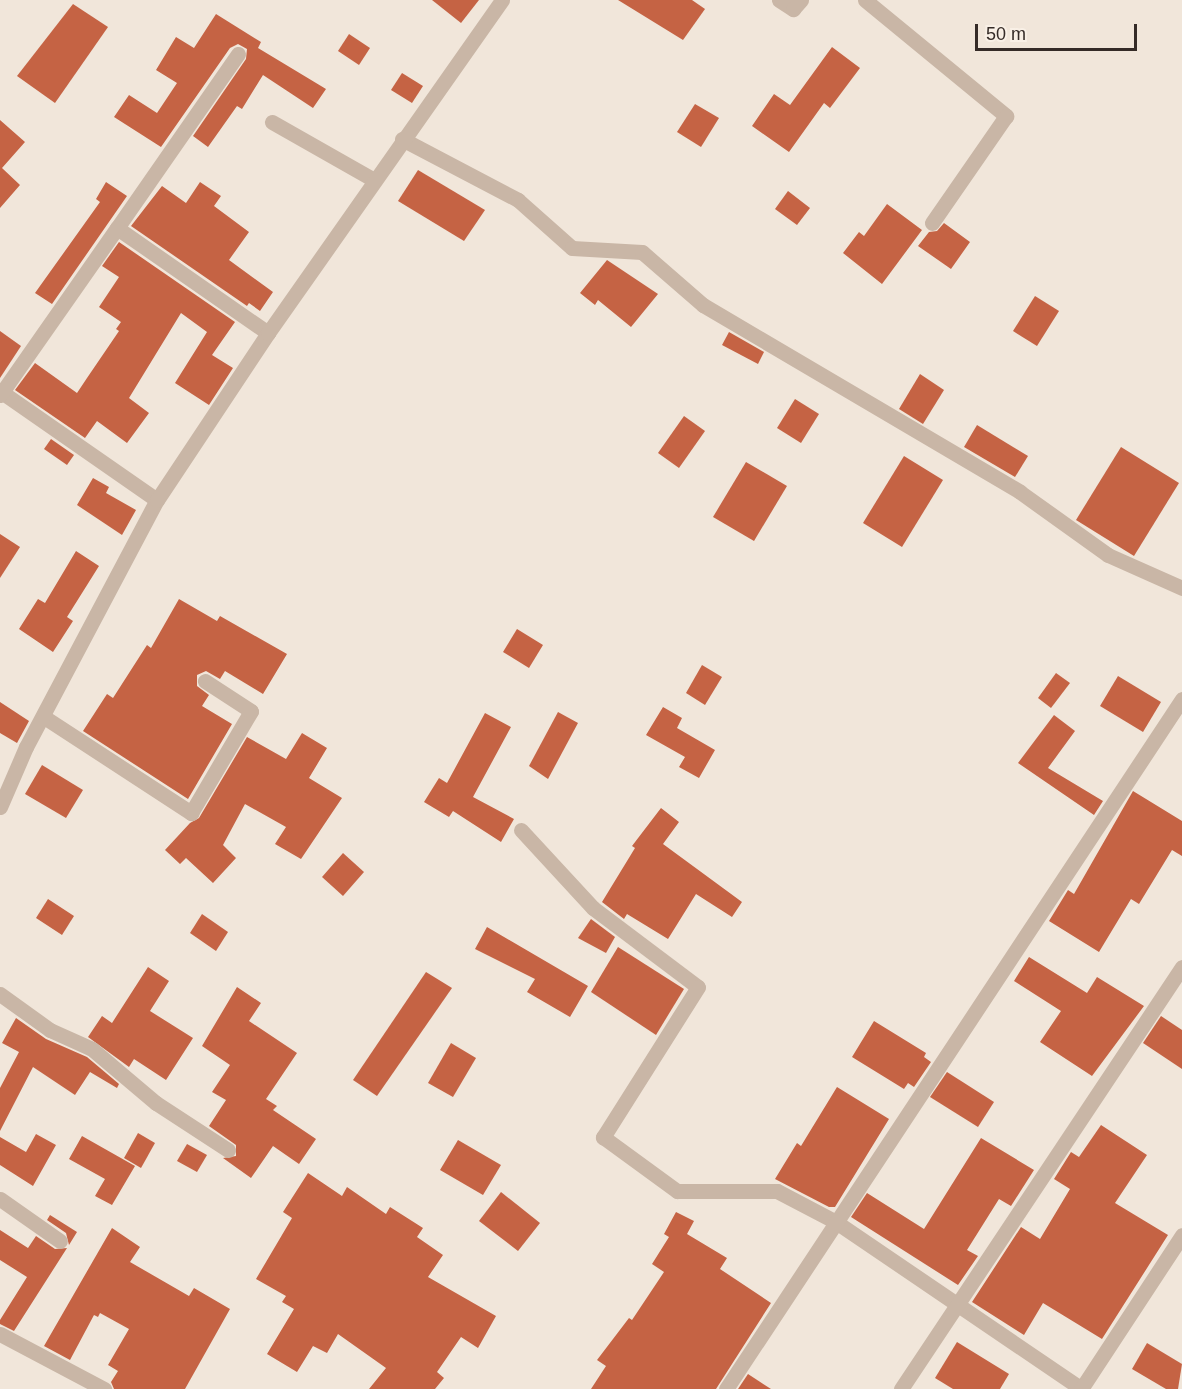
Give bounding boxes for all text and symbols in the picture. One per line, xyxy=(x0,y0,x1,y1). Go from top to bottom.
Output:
scale bar xyxy=(978,12,1140,50)
text: 50 m xyxy=(986,24,1026,44)

